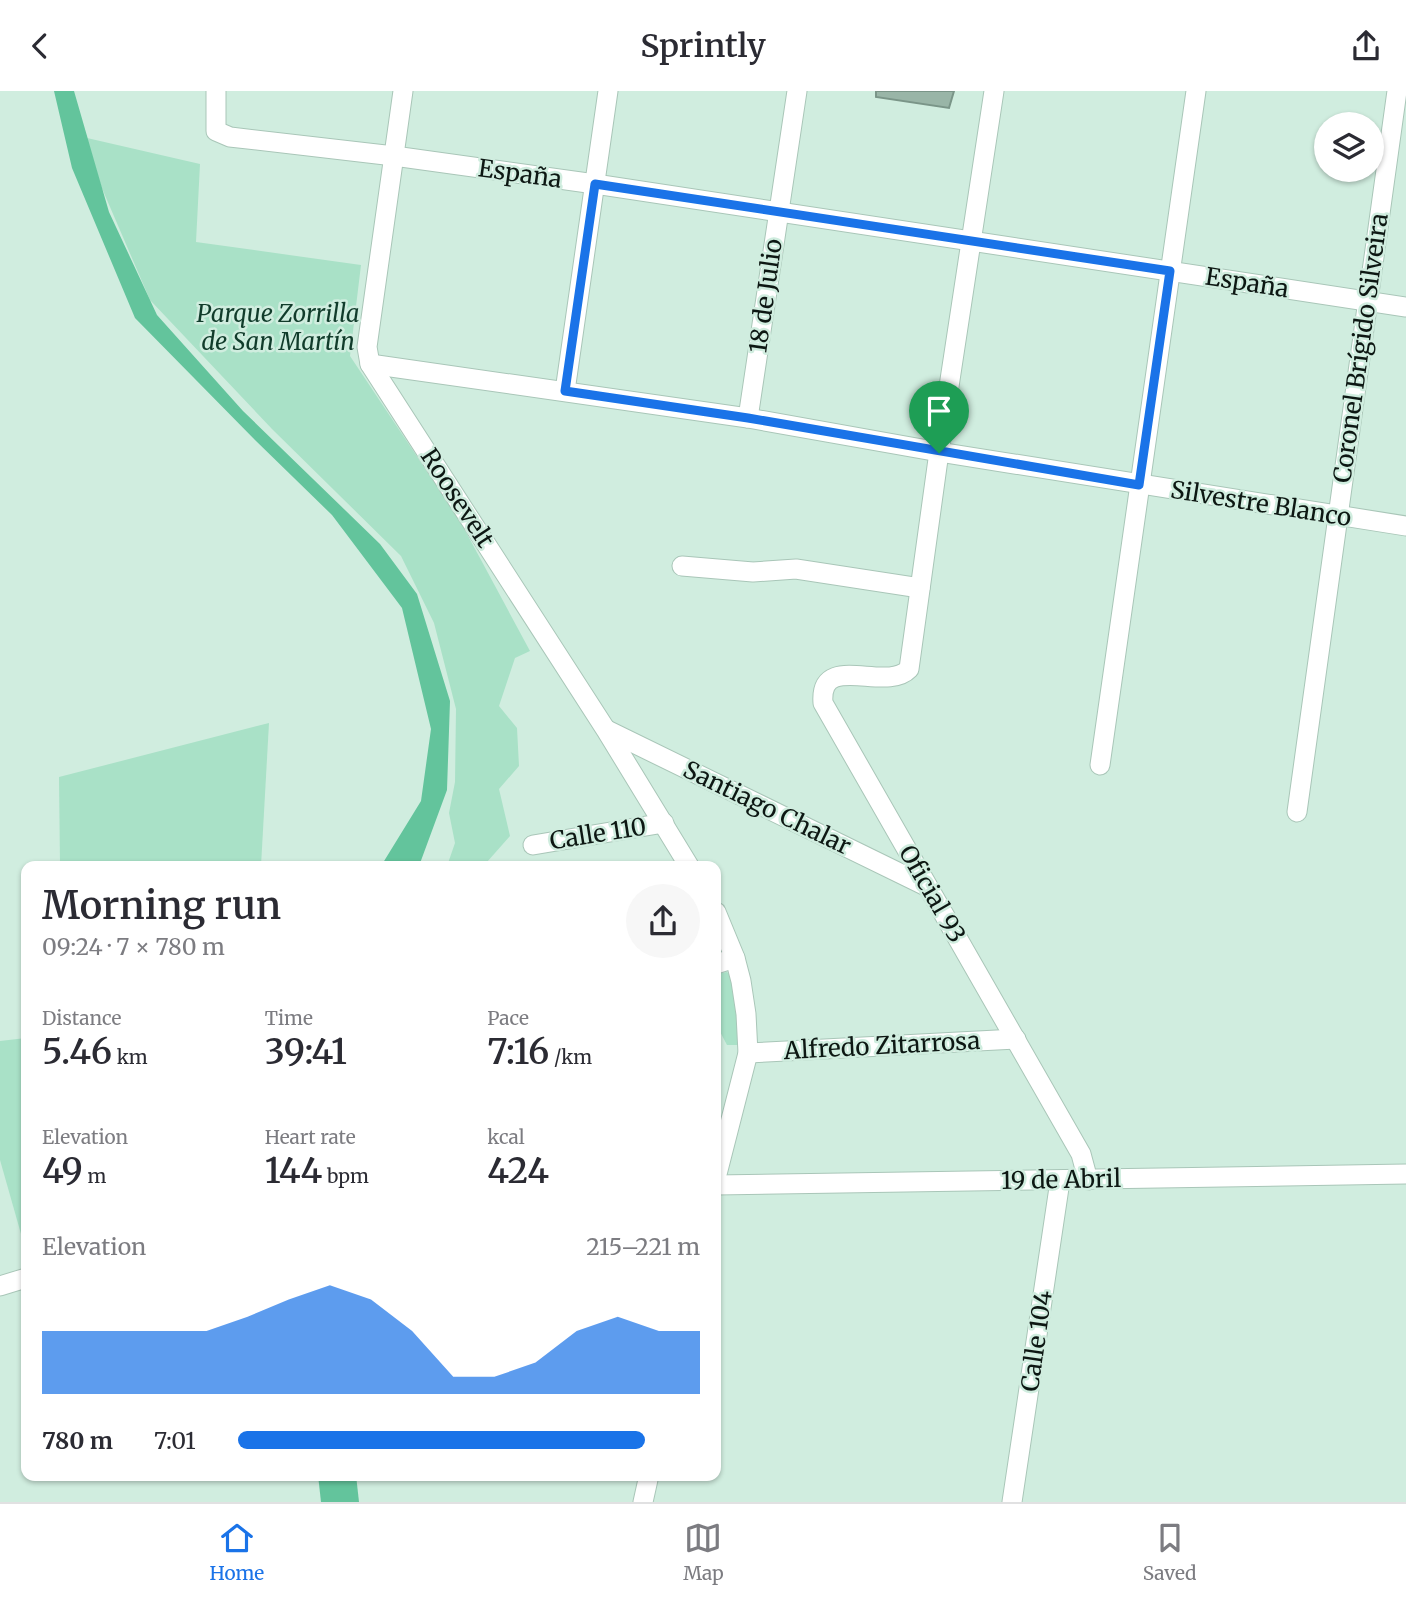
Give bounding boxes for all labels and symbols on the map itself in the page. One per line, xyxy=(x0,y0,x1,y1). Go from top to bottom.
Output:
street label: España xyxy=(476,152,564,195)
street label: Coronel Brígido Silveira xyxy=(1326,211,1395,485)
street label: 18 de Julio xyxy=(742,237,789,355)
street label: España xyxy=(1203,261,1291,304)
park label: Parque Zorrilla de San Martín xyxy=(196,298,360,357)
pin xyxy=(909,381,969,453)
street label: Roosevelt xyxy=(414,442,501,554)
street label: Silvestre Blanco xyxy=(1168,474,1354,533)
street label: Santiago Chalar xyxy=(678,754,856,862)
street label: Calle 110 xyxy=(547,811,648,856)
street label: Oficial 93 xyxy=(892,839,973,948)
street label: Alfredo Zitarrosa xyxy=(782,1025,981,1066)
street label: 19 de Abril xyxy=(1001,1163,1121,1196)
street label: Calle 104 xyxy=(1014,1288,1059,1393)

